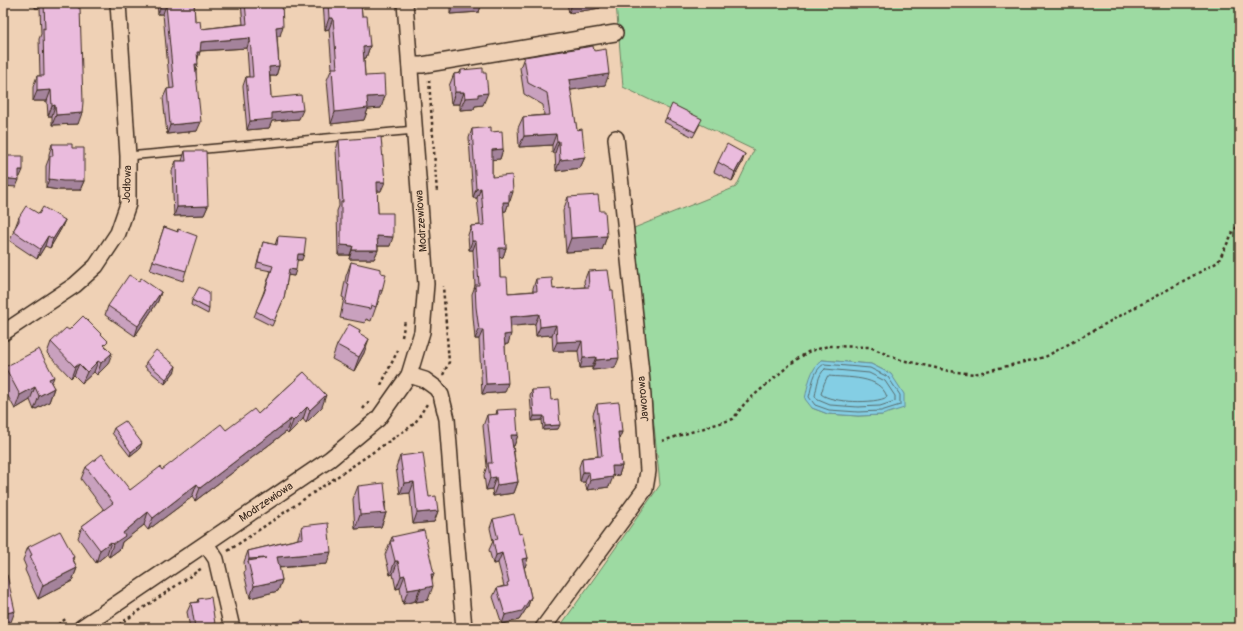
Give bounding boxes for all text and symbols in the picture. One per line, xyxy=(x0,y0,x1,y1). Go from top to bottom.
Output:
street label: Jodłowa xyxy=(120,165,134,203)
street label: Modrzewiowa xyxy=(412,190,430,252)
street label: Jaworowa xyxy=(635,376,651,422)
street label: Modrzewiowa xyxy=(237,479,295,525)

